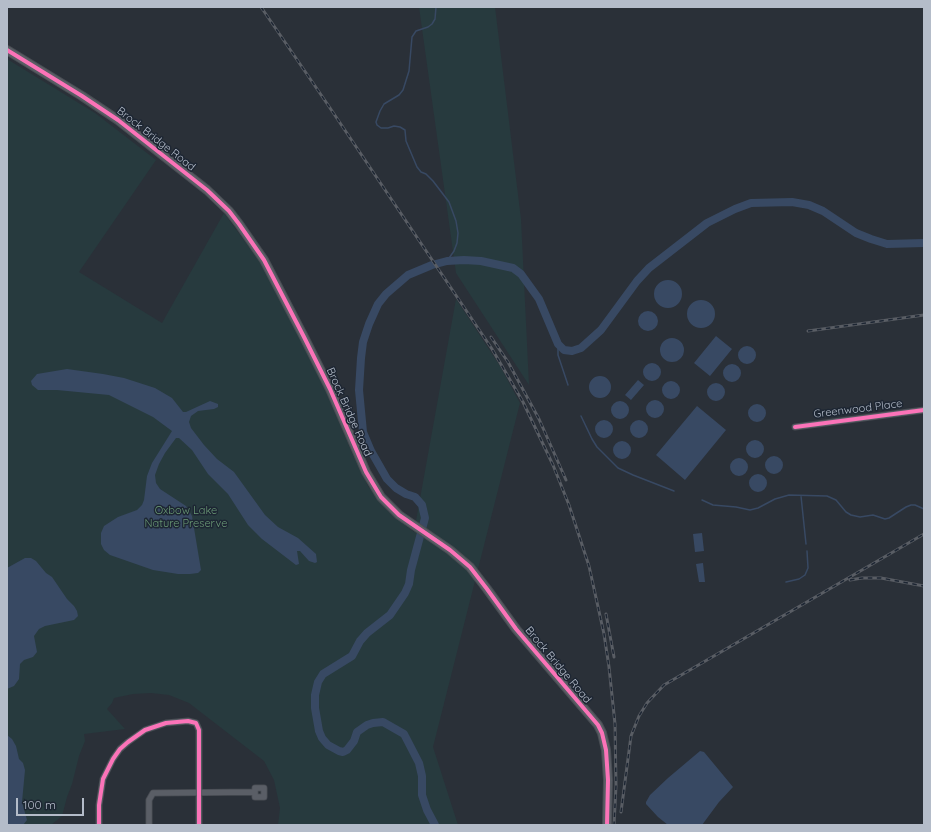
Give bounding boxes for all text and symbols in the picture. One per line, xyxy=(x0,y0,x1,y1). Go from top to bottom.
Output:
street label: Brock Bridge Road xyxy=(114,104,198,174)
street label: Brock Bridge Road xyxy=(323,365,375,459)
street label: Greenwood Place xyxy=(813,397,903,421)
park label: Oxbow Lake Nature Preserve xyxy=(145,504,227,530)
street label: Brock Bridge Road xyxy=(522,624,594,706)
scale bar xyxy=(18,790,86,816)
text: 100 m xyxy=(23,797,56,812)

